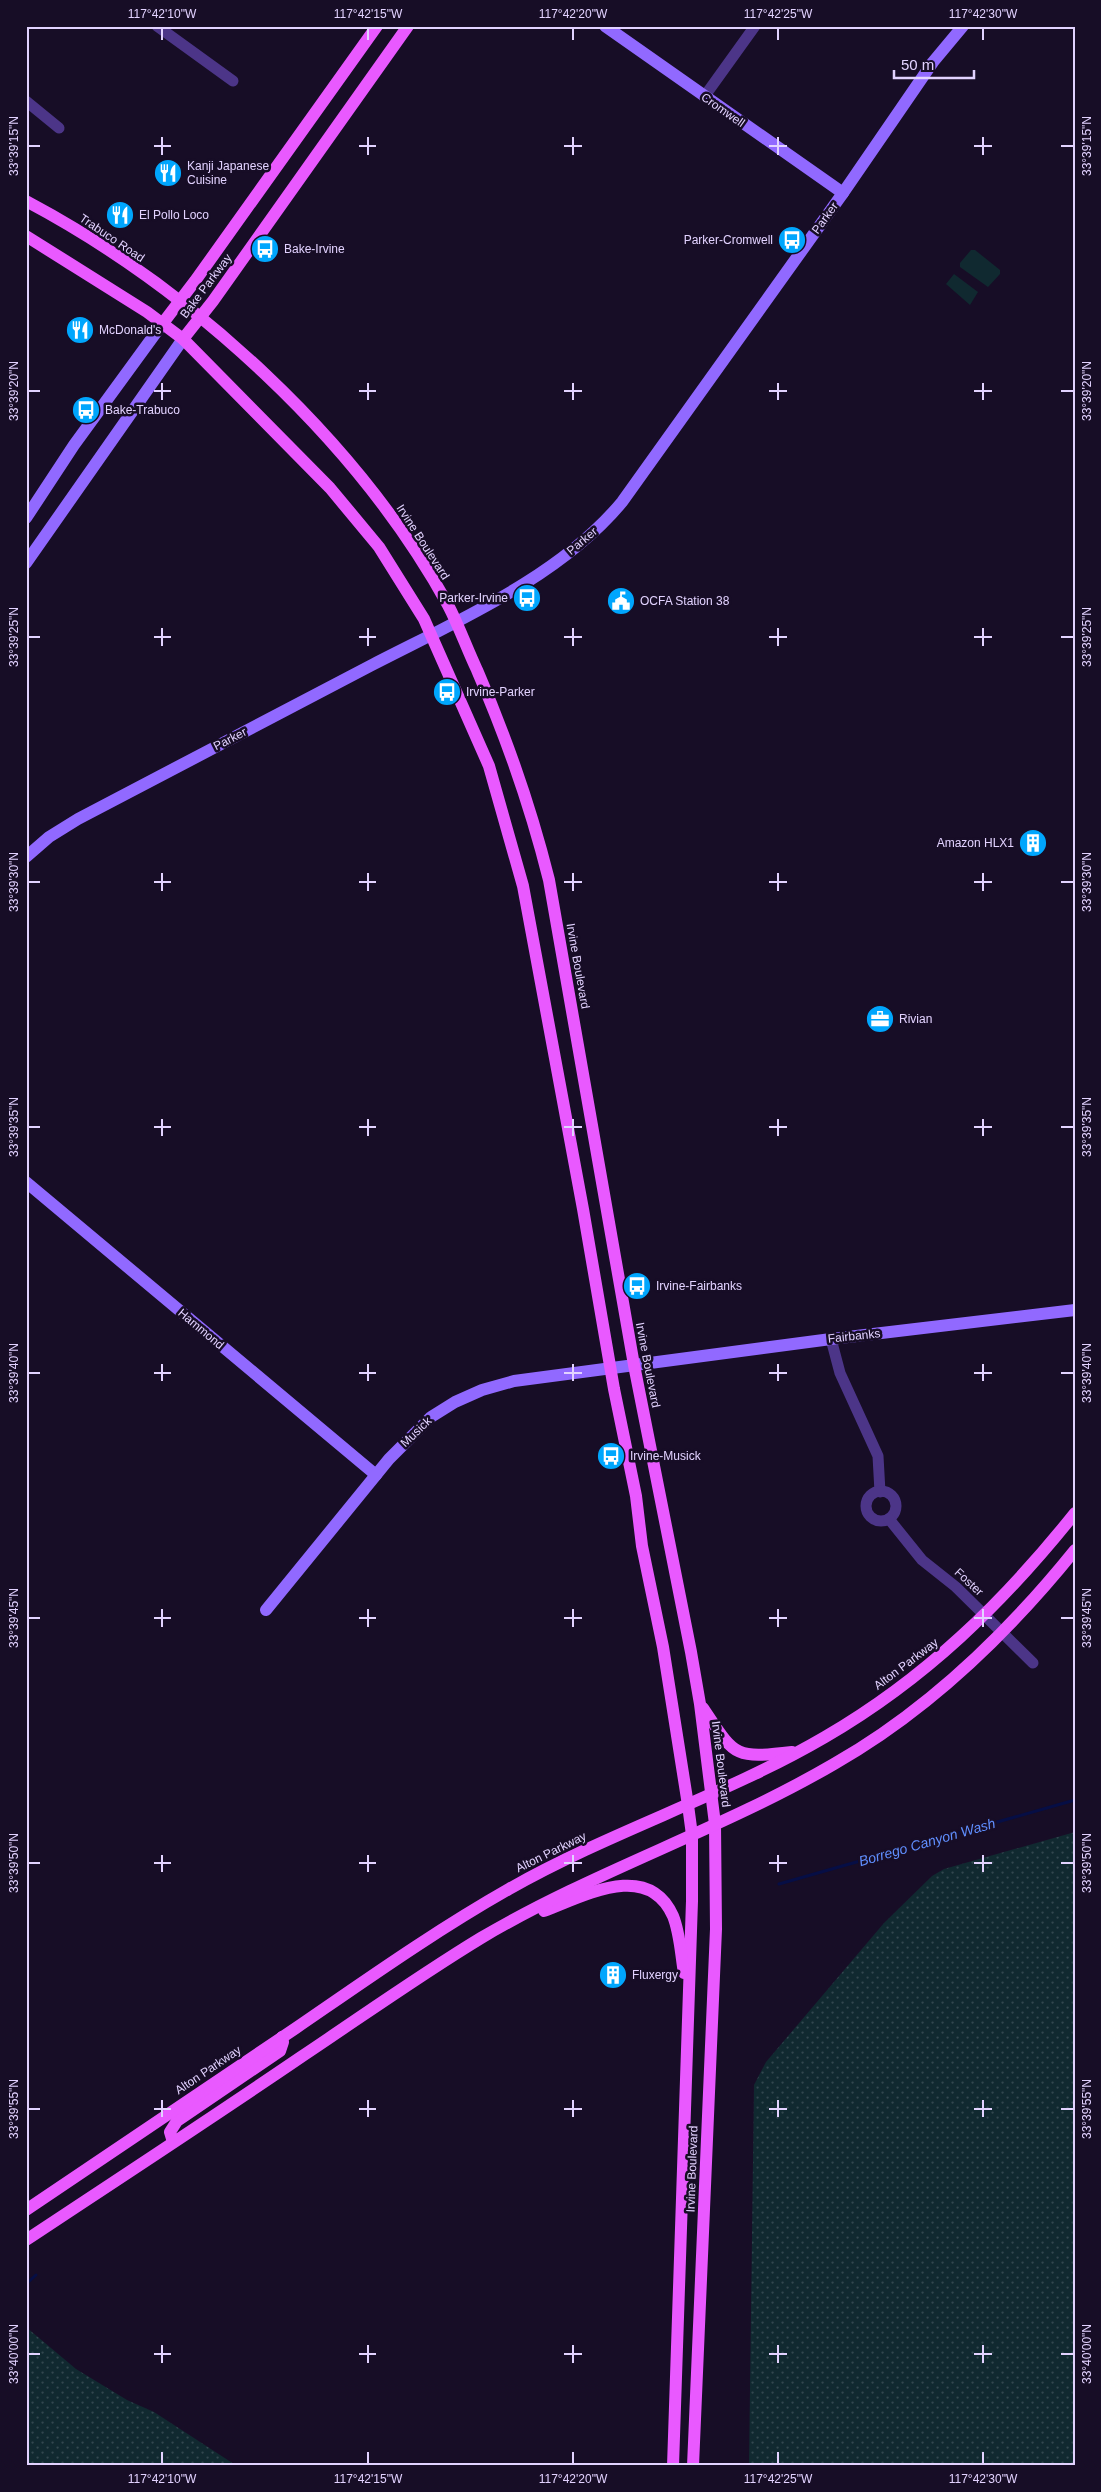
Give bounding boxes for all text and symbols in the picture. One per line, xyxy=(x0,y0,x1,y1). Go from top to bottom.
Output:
text: 117°42'10"W xyxy=(128,7,197,21)
text: 117°42'15"W xyxy=(334,7,403,21)
text: 117°42'20"W xyxy=(539,7,608,21)
text: 117°42'25"W xyxy=(744,7,813,21)
text: 117°42'30"W xyxy=(949,7,1018,21)
scale bar xyxy=(894,48,974,80)
text: 50 m xyxy=(901,56,934,73)
street label: Cromwell xyxy=(698,90,748,130)
text: 33°39'15"N xyxy=(7,116,21,176)
text: 33°39'15"N xyxy=(1080,116,1094,176)
restaurant icon: Kanji Japanese Cuisine xyxy=(153,158,183,188)
place label: Kanji Japanese Cuisine xyxy=(187,159,269,187)
restaurant icon: El Pollo Loco xyxy=(105,200,135,230)
street label: Parker xyxy=(809,200,841,236)
place label: El Pollo Loco xyxy=(139,208,209,222)
street label: Trabuco Road xyxy=(77,211,147,265)
bus stop icon: Parker-Cromwell xyxy=(777,225,807,255)
place label: Parker-Cromwell xyxy=(684,233,773,247)
bus stop icon: Bake-Irvine xyxy=(250,234,280,264)
place label: Bake-Irvine xyxy=(284,242,345,256)
street label: Bake Parkway xyxy=(177,251,235,321)
restaurant icon: McDonald's xyxy=(65,315,95,345)
place label: McDonald's xyxy=(99,323,161,337)
text: 33°39'20"N xyxy=(7,361,21,421)
text: 33°39'20"N xyxy=(1080,361,1094,421)
bus stop icon: Bake-Trabuco xyxy=(71,395,101,425)
place label: Bake-Trabuco xyxy=(105,403,180,417)
street label: Irvine Boulevard xyxy=(394,502,452,582)
street label: Parker xyxy=(564,524,600,558)
bus stop icon: Parker-Irvine xyxy=(512,583,542,613)
public building icon: OCFA Station 38 xyxy=(606,586,636,616)
place label: Parker-Irvine xyxy=(439,591,508,605)
place label: OCFA Station 38 xyxy=(640,594,730,608)
text: 33°39'25"N xyxy=(7,607,21,667)
text: 33°39'25"N xyxy=(1080,607,1094,667)
bus stop icon: Irvine-Parker xyxy=(432,677,462,707)
place label: Irvine-Parker xyxy=(466,685,535,699)
street label: Parker xyxy=(211,725,249,753)
building icon: Amazon HLX1 xyxy=(1018,828,1048,858)
place label: Amazon HLX1 xyxy=(937,836,1014,850)
text: 33°39'30"N xyxy=(7,852,21,912)
text: 33°39'30"N xyxy=(1080,852,1094,912)
street label: Irvine Boulevard xyxy=(564,922,592,1010)
office icon: Rivian xyxy=(865,1004,895,1034)
place label: Rivian xyxy=(899,1012,932,1026)
text: 33°39'35"N xyxy=(7,1097,21,1157)
text: 33°39'35"N xyxy=(1080,1097,1094,1157)
bus stop icon: Irvine-Fairbanks xyxy=(622,1271,652,1301)
place label: Irvine-Fairbanks xyxy=(656,1279,742,1293)
street label: Hammond xyxy=(175,1306,227,1352)
street label: Irvine Boulevard xyxy=(633,1321,663,1409)
street label: Fairbanks xyxy=(827,1326,881,1346)
text: 33°39'40"N xyxy=(7,1343,21,1403)
text: 33°39'40"N xyxy=(1080,1343,1094,1403)
street label: Musick xyxy=(398,1413,435,1450)
bus stop icon: Irvine-Musick xyxy=(596,1441,626,1471)
place label: Irvine-Musick xyxy=(630,1449,702,1463)
street label: Foster xyxy=(952,1565,986,1599)
text: 33°39'45"N xyxy=(7,1588,21,1648)
text: 33°39'45"N xyxy=(1080,1588,1094,1648)
street label: Alton Parkway xyxy=(871,1635,941,1693)
street label: Irvine Boulevard xyxy=(709,1720,733,1808)
water label: Borrego Canyon Wash xyxy=(857,1815,997,1869)
street label: Alton Parkway xyxy=(513,1829,589,1875)
text: 33°39'50"N xyxy=(7,1833,21,1893)
text: 33°39'50"N xyxy=(1080,1833,1094,1893)
building icon: Fluxergy xyxy=(598,1960,628,1990)
place label: Fluxergy xyxy=(632,1968,678,1982)
street label: Alton Parkway xyxy=(172,2043,244,2097)
text: 33°39'55"N xyxy=(7,2079,21,2139)
text: 33°39'55"N xyxy=(1080,2079,1094,2139)
street label: Irvine Boulevard xyxy=(683,2125,701,2213)
text: 33°40'00"N xyxy=(7,2324,21,2384)
text: 33°40'00"N xyxy=(1080,2324,1094,2384)
text: 117°42'10"W xyxy=(128,2472,197,2486)
text: 117°42'15"W xyxy=(334,2472,403,2486)
text: 117°42'20"W xyxy=(539,2472,608,2486)
text: 117°42'25"W xyxy=(744,2472,813,2486)
text: 117°42'30"W xyxy=(949,2472,1018,2486)

